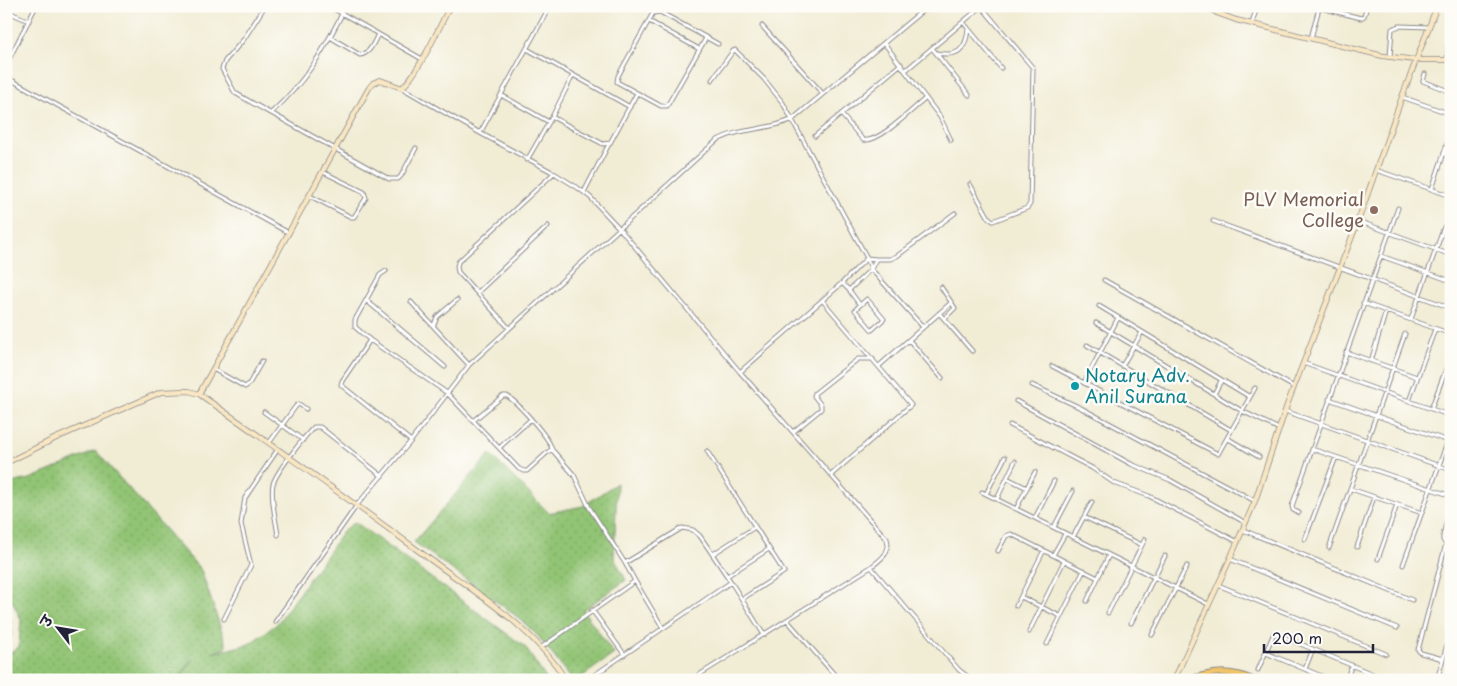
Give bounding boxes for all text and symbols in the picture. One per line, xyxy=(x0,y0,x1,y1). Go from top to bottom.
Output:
place label: PLV Memorial College xyxy=(1243,185,1364,233)
marker: PLV Memorial College xyxy=(1368,204,1380,216)
place label: Notary Adv. Anil Surana xyxy=(1085,361,1190,409)
marker: Notary Adv. Anil Surana xyxy=(1069,380,1081,392)
north arrow xyxy=(32,604,82,654)
text: उ xyxy=(34,610,59,632)
scale bar xyxy=(1264,621,1373,653)
text: 200 m xyxy=(1272,626,1322,649)

